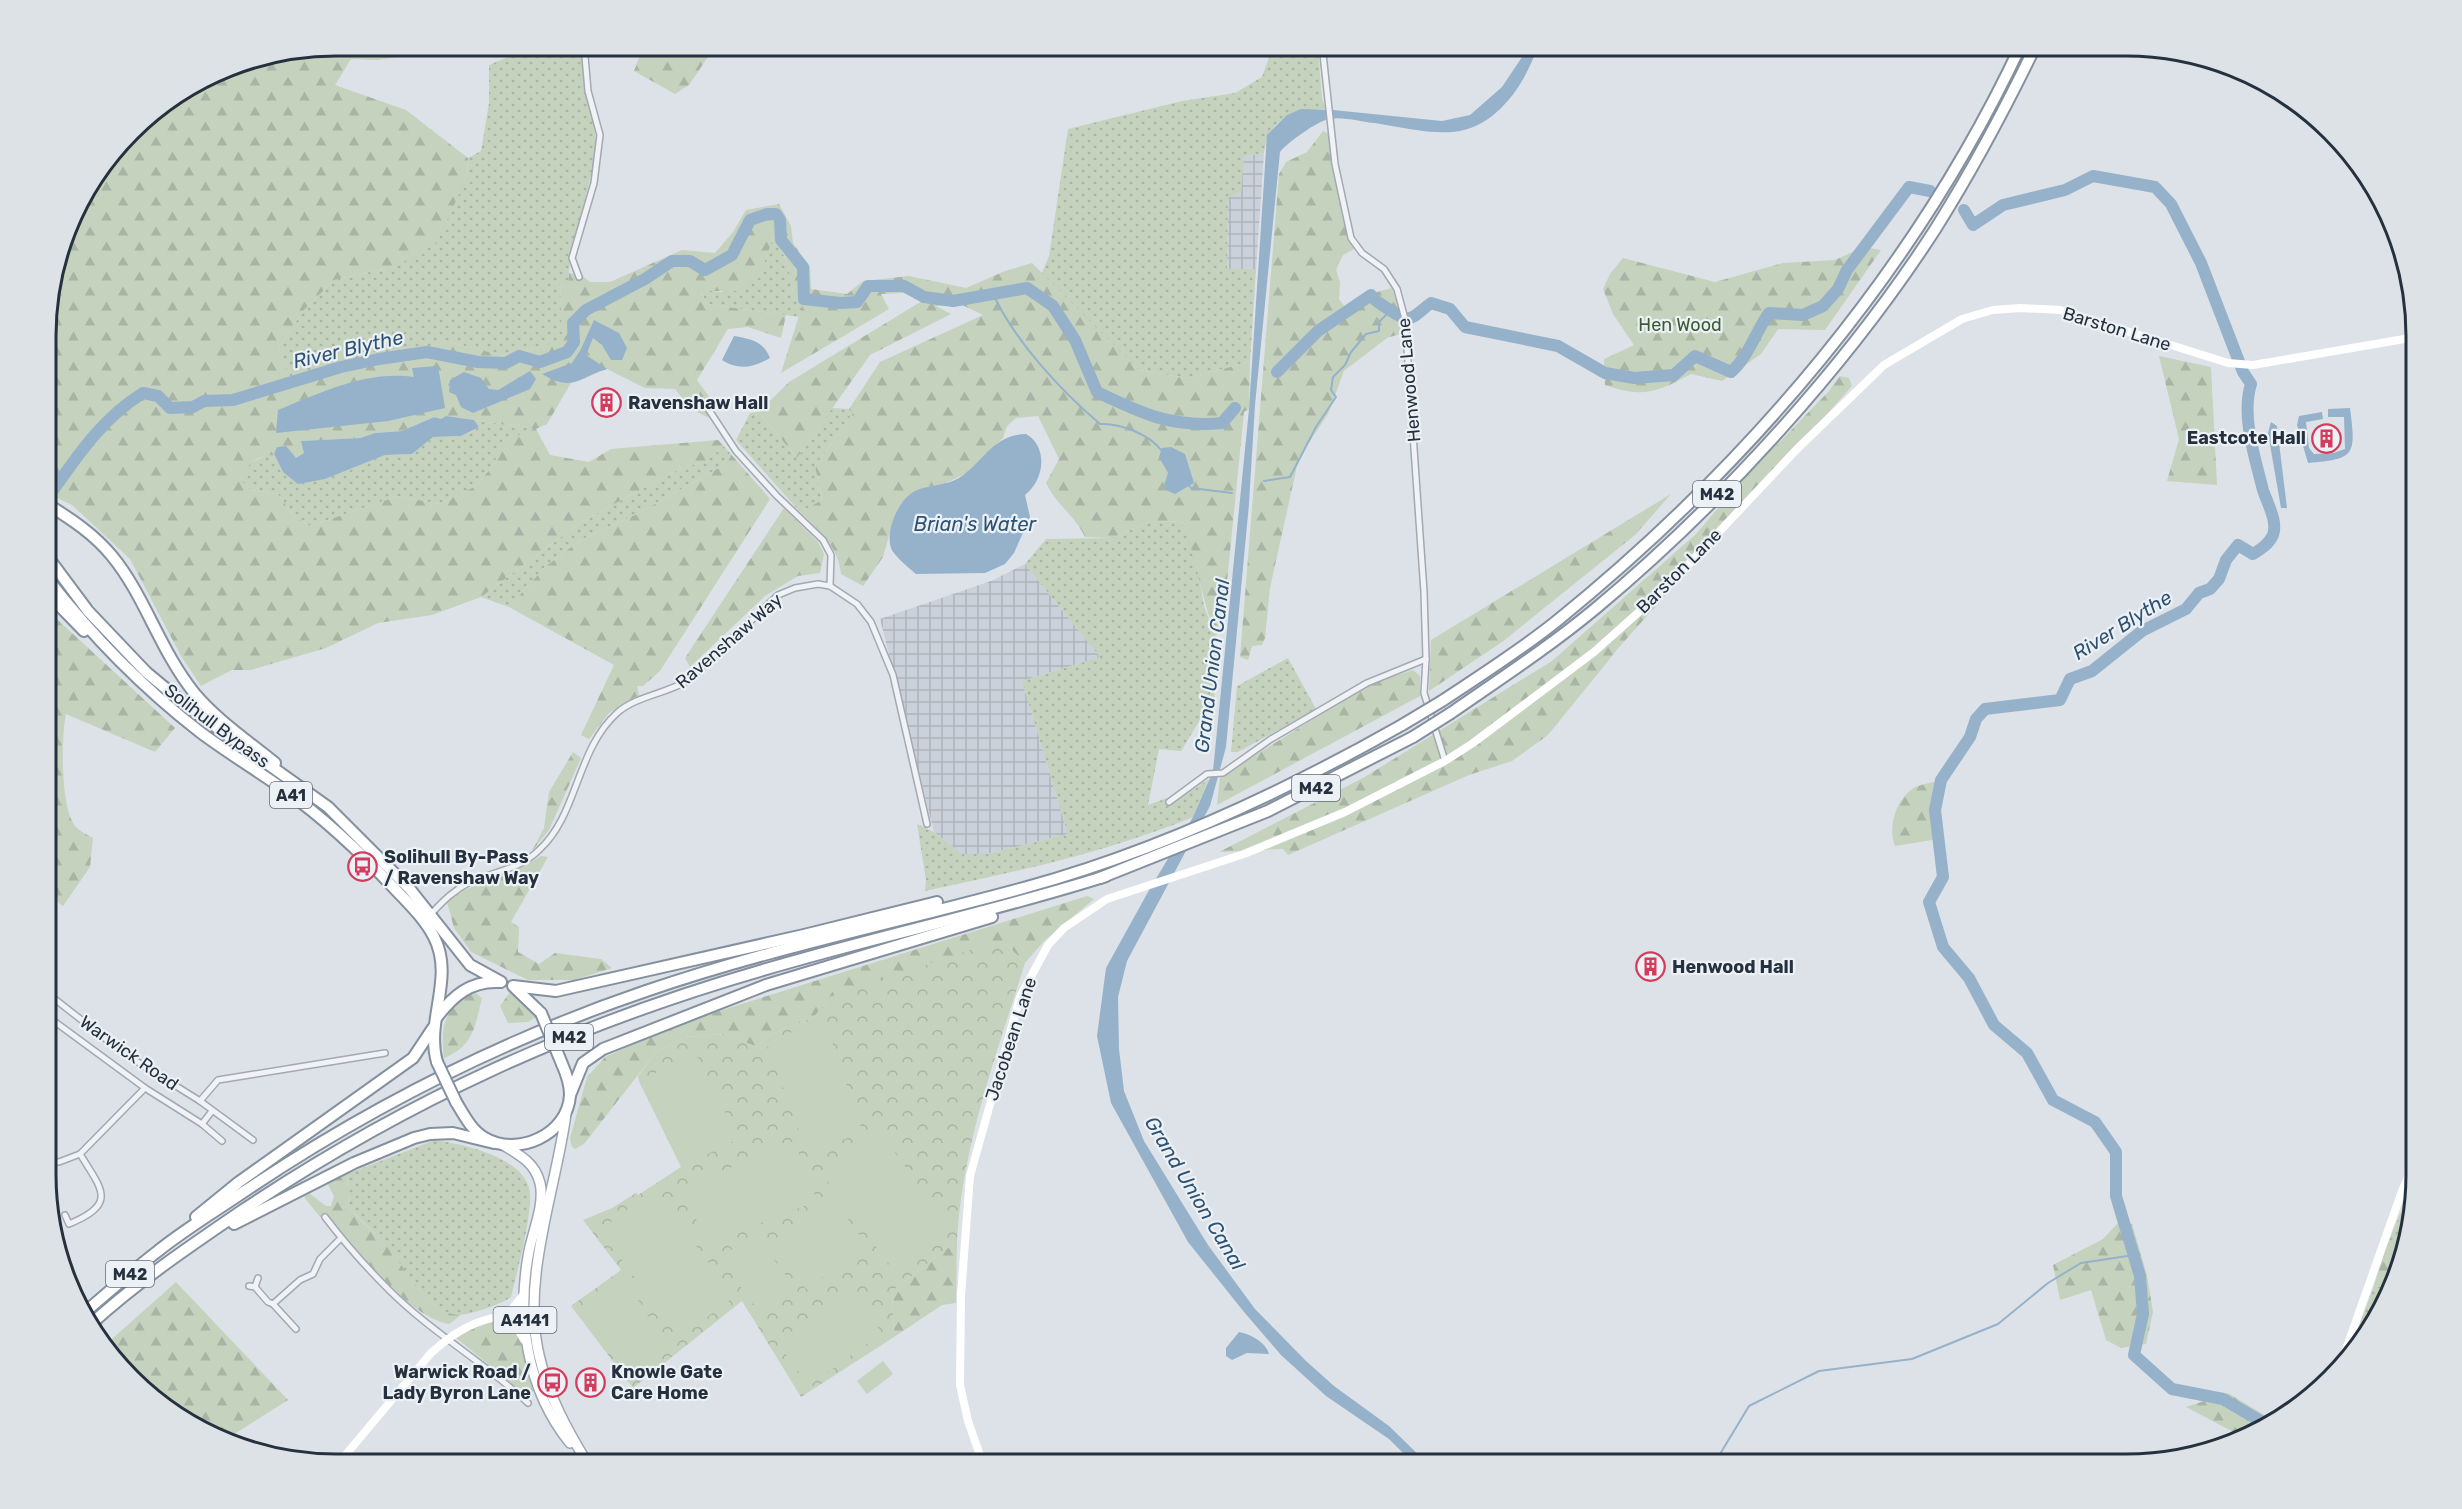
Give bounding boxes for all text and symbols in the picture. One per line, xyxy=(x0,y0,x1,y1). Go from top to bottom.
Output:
street label: Barston Lane xyxy=(2060,302,2174,356)
park label: Hen Wood xyxy=(1638,314,1722,336)
street label: Henwood Lane xyxy=(1393,317,1425,443)
water label: River Blythe xyxy=(291,325,405,373)
building icon: Ravenshaw Hall xyxy=(591,387,623,419)
place label: Ravenshaw Hall xyxy=(628,392,768,414)
building icon: Eastcote Hall xyxy=(2311,422,2343,454)
place label: Eastcote Hall xyxy=(2187,427,2306,449)
road number: M42 xyxy=(1693,481,1741,507)
water label: Brian's Water xyxy=(914,512,1038,536)
street label: Barston Lane xyxy=(1632,524,1726,618)
water label: Grand Union Canal xyxy=(1189,576,1235,754)
water label: River Blythe xyxy=(2068,585,2176,665)
street label: Ravenshaw Way xyxy=(671,589,787,693)
street label: Solihull Bypass xyxy=(160,679,274,773)
road number: M42 xyxy=(1292,775,1340,801)
road number: A41 xyxy=(270,782,312,808)
place label: Solihull By-Pass / Ravenshaw Way xyxy=(384,846,539,889)
bus stop icon: Solihull By-Pass / Ravenshaw Way xyxy=(347,851,379,883)
building icon: Henwood Hall xyxy=(1635,951,1667,983)
place label: Henwood Hall xyxy=(1672,956,1794,978)
street label: Jacobean Lane xyxy=(981,974,1041,1104)
street label: Warwick Road xyxy=(75,1011,183,1095)
road number: M42 xyxy=(545,1024,593,1050)
water label: Grand Union Canal xyxy=(1140,1112,1251,1275)
road number: M42 xyxy=(106,1261,154,1287)
road number: A4141 xyxy=(494,1307,556,1333)
place label: Warwick Road / Lady Byron Lane xyxy=(383,1361,531,1404)
place label: Knowle Gate Care Home xyxy=(611,1361,723,1404)
bus stop icon: Warwick Road / Lady Byron Lane xyxy=(536,1366,568,1398)
building icon: Knowle Gate Care Home xyxy=(574,1366,606,1398)

